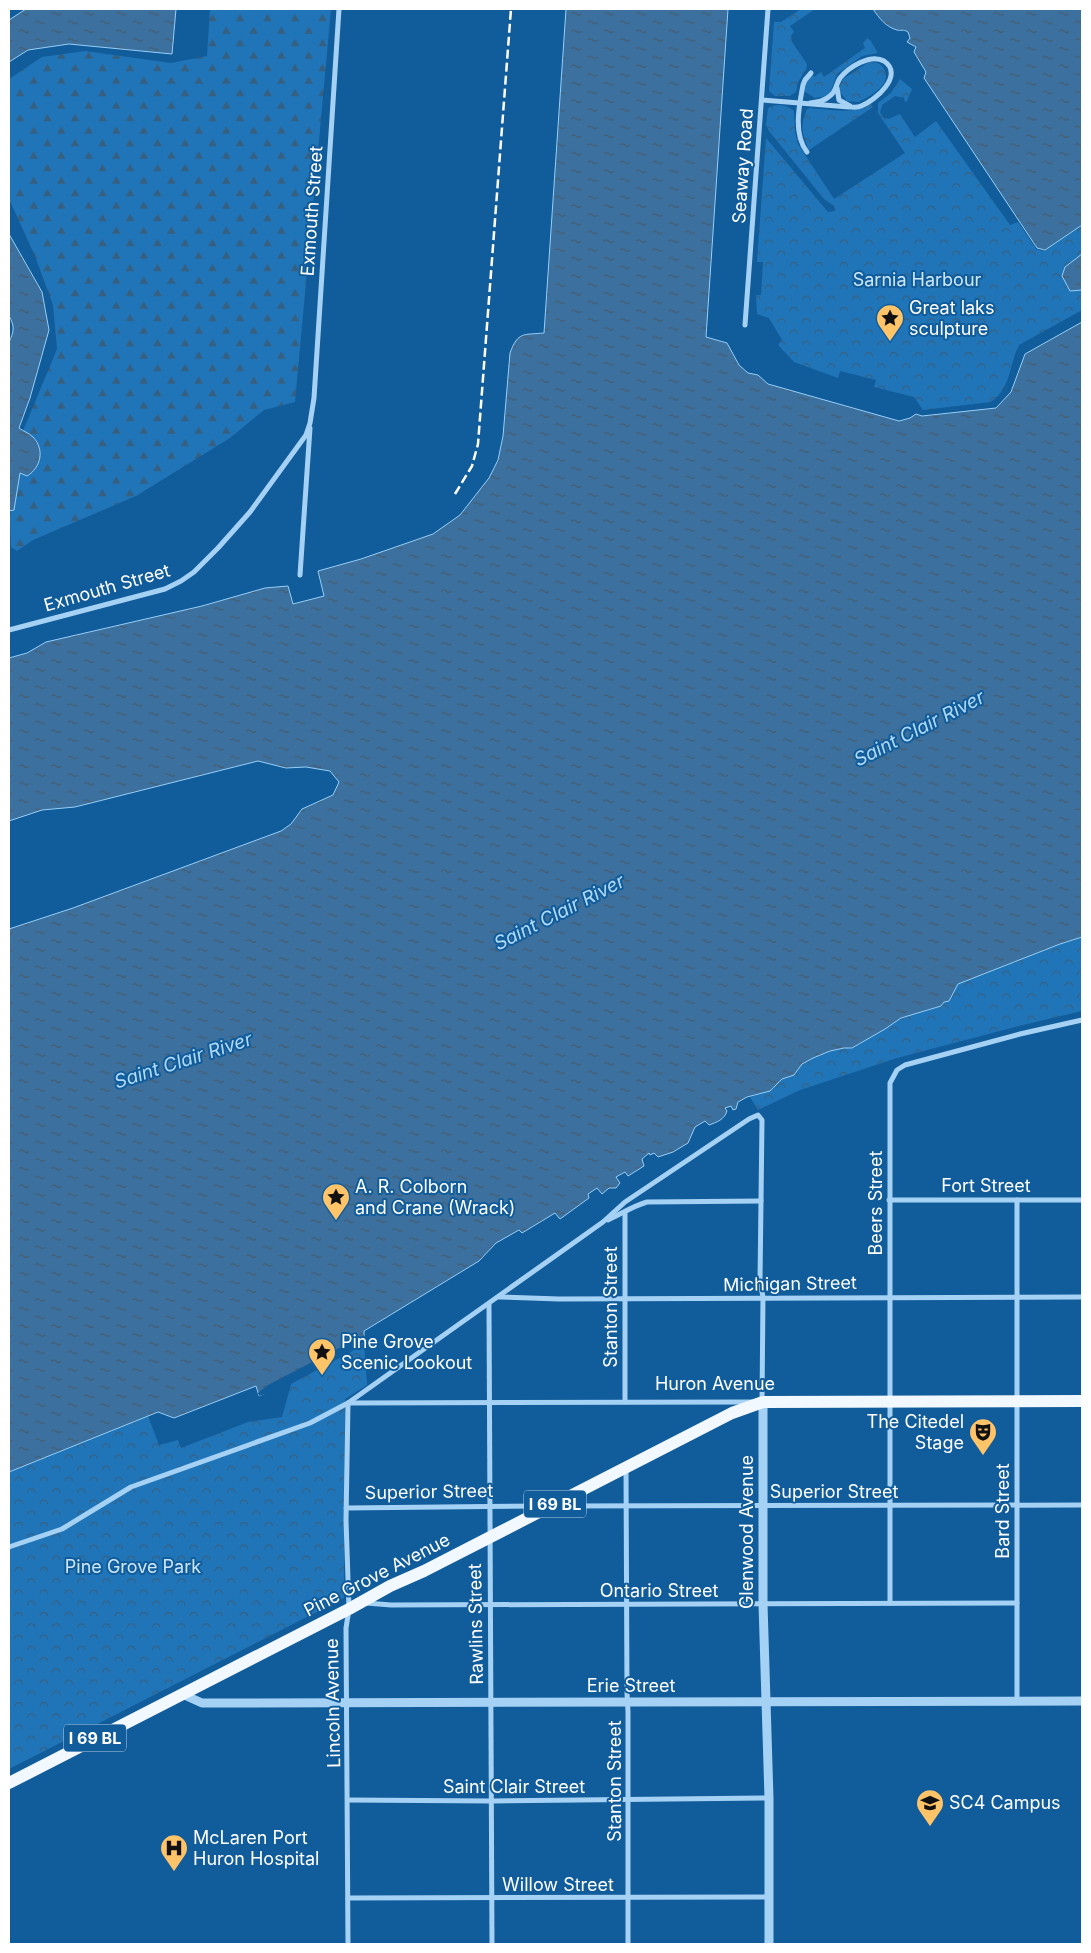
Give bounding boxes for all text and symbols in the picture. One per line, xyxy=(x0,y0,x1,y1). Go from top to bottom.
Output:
street label: Seaway Road xyxy=(728,108,757,224)
street label: Exmouth Street xyxy=(296,145,327,277)
park label: Sarnia Harbour xyxy=(853,269,982,290)
place label: Great laks sculpture xyxy=(909,297,994,339)
place icon: Great laks sculpture xyxy=(875,303,905,342)
street label: Exmouth Street xyxy=(41,559,172,616)
water label: Saint Clair River xyxy=(850,685,989,771)
water label: Saint Clair River xyxy=(490,869,629,955)
water label: Saint Clair River xyxy=(111,1027,256,1094)
street label: Beers Street xyxy=(865,1150,886,1255)
street label: Fort Street xyxy=(941,1175,1031,1196)
place label: A. R. Colborn and Crane (Wrack) xyxy=(355,1176,515,1218)
place icon: A. R. Colborn and Crane (Wrack) xyxy=(321,1182,351,1221)
street label: Stanton Street xyxy=(600,1246,621,1368)
street label: Michigan Street xyxy=(723,1272,857,1295)
place label: Pine Grove Scenic Lookout xyxy=(341,1331,472,1373)
place icon: Pine Grove Scenic Lookout xyxy=(307,1337,337,1376)
street label: Huron Avenue xyxy=(655,1373,775,1394)
place label: The Citedel Stage xyxy=(867,1411,964,1453)
theatre icon: The Citedel Stage xyxy=(968,1417,998,1456)
street label: Glenwood Avenue xyxy=(736,1455,757,1609)
street label: Bard Street xyxy=(992,1463,1013,1559)
street label: Superior Street xyxy=(365,1480,494,1503)
street label: Superior Street xyxy=(770,1481,898,1502)
road number: I 69 BL xyxy=(524,1490,586,1518)
street label: Pine Grove Avenue xyxy=(300,1529,453,1620)
park label: Pine Grove Park xyxy=(65,1556,201,1577)
street label: Rawlins Street xyxy=(464,1563,487,1685)
street label: Ontario Street xyxy=(600,1580,718,1601)
street label: Lincoln Avenue xyxy=(321,1638,344,1768)
street label: Erie Street xyxy=(587,1675,675,1696)
street label: Stanton Street xyxy=(604,1720,625,1842)
road number: I 69 BL xyxy=(64,1725,126,1752)
street label: Saint Clair Street xyxy=(443,1776,585,1797)
school or university icon: SC4 Campus xyxy=(915,1788,945,1827)
place label: SC4 Campus xyxy=(949,1792,1061,1813)
place label: McLaren Port Huron Hospital xyxy=(193,1827,319,1869)
hospital icon: McLaren Port Huron Hospital xyxy=(159,1833,189,1872)
street label: Willow Street xyxy=(502,1874,614,1895)

